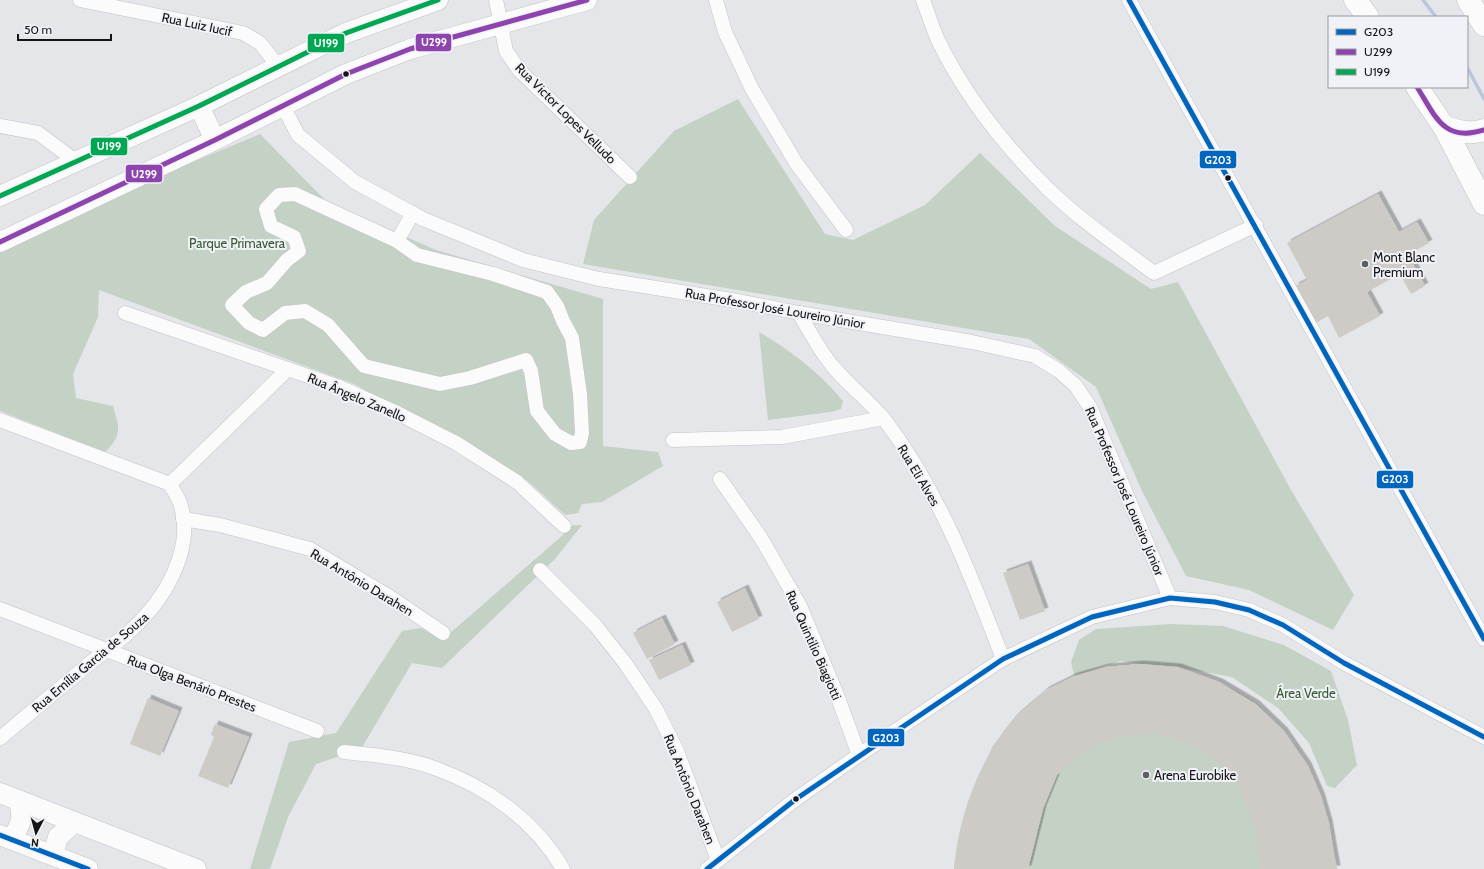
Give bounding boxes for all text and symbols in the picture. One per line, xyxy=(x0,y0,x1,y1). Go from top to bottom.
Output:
street label: Rua Luiz Iucif xyxy=(160,9,234,39)
scale bar xyxy=(18,16,111,42)
legend xyxy=(1328,16,1468,88)
text: 50 m xyxy=(24,22,52,37)
text: G203 xyxy=(1364,24,1393,39)
line badge: U199 xyxy=(307,33,345,53)
line badge: U299 xyxy=(415,33,452,52)
text: U299 xyxy=(421,35,447,49)
text: U199 xyxy=(314,36,338,50)
text: U299 xyxy=(1364,44,1393,59)
street label: Rua Victor Lopes Velludo xyxy=(512,59,620,167)
text: U199 xyxy=(1364,64,1390,79)
unlabelled marker xyxy=(341,69,351,79)
line badge: U199 xyxy=(90,137,128,156)
text: U199 xyxy=(97,139,121,153)
line badge: G203 xyxy=(1199,150,1237,169)
text: G203 xyxy=(1205,153,1231,167)
line badge: U299 xyxy=(125,164,163,183)
text: U299 xyxy=(131,167,157,181)
unlabelled marker xyxy=(1223,173,1233,183)
park label: Parque Primavera xyxy=(189,235,286,251)
place label: Mont Blanc Premium xyxy=(1373,249,1435,280)
marker: Mont Blanc Premium xyxy=(1360,259,1370,269)
street label: Rua Professor José Loureiro Júnior xyxy=(684,284,867,332)
street label: Rua Ângelo Zanello xyxy=(305,369,409,425)
street label: Rua Professor José Loureiro Júnior xyxy=(1082,404,1168,579)
street label: Rua Eli Alves xyxy=(894,441,944,509)
line badge: G203 xyxy=(1376,470,1414,489)
text: G203 xyxy=(1382,472,1408,486)
street label: Rua Antônio Darahen xyxy=(308,545,416,619)
street label: Rua Quintilio Biagiotti xyxy=(783,588,845,702)
street label: Rua Emília Garcia de Souza xyxy=(28,608,152,715)
street label: Rua Olga Benário Prestes xyxy=(125,651,259,715)
park label: Área Verde xyxy=(1276,684,1336,701)
line badge: G203 xyxy=(867,728,905,747)
text: G203 xyxy=(873,731,899,745)
street label: Rua Antônio Darahen xyxy=(661,732,719,846)
place label: Arena Eurobike xyxy=(1154,767,1236,783)
marker: Arena Eurobike xyxy=(1141,770,1151,780)
unlabelled marker xyxy=(791,794,801,804)
north arrow xyxy=(16,813,56,853)
text: N xyxy=(30,836,40,850)

